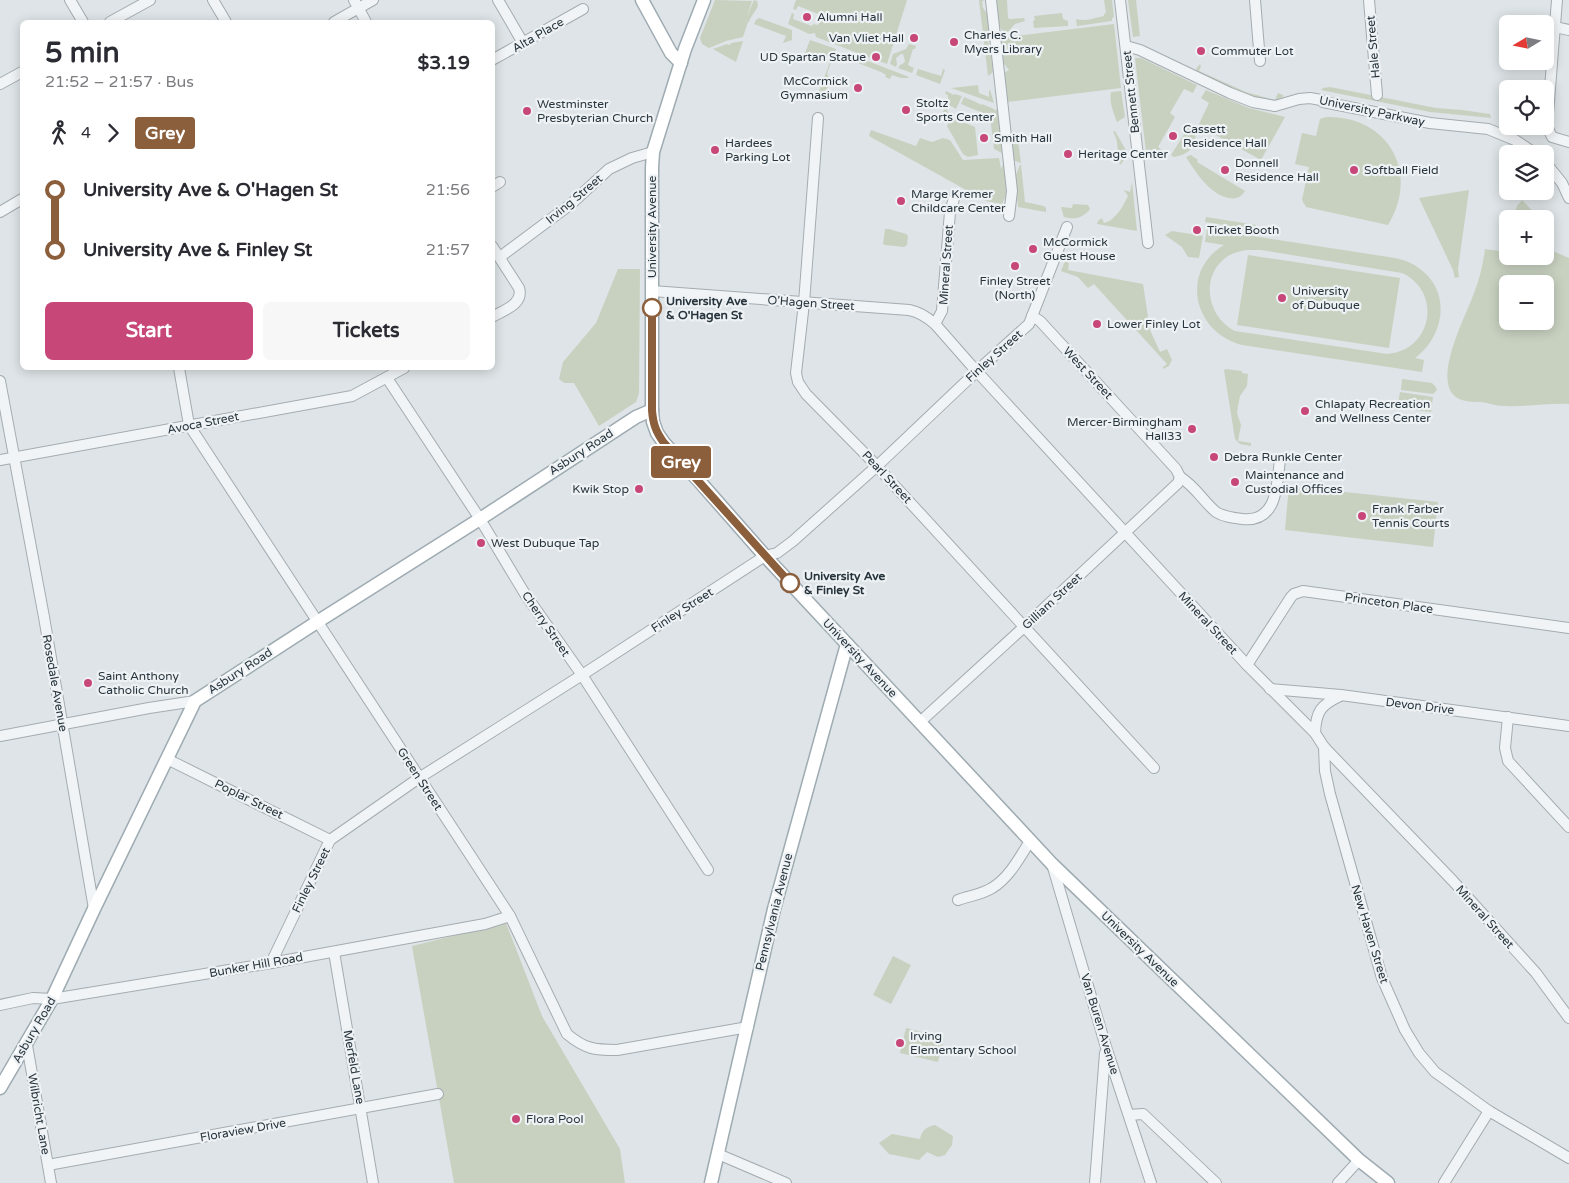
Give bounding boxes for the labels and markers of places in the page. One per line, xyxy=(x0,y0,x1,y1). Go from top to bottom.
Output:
place label: Alumni Hall xyxy=(817,10,882,24)
marker: Alumni Hall xyxy=(801,11,813,23)
place label: Charles C. Myers Library xyxy=(964,28,1043,56)
place label: Van Vliet Hall xyxy=(829,31,904,45)
marker: Van Vliet Hall xyxy=(908,32,920,44)
marker: Charles C. Myers Library xyxy=(948,36,960,48)
place label: Commuter Lot xyxy=(1211,44,1294,58)
marker: Commuter Lot xyxy=(1195,45,1207,57)
place label: UD Spartan Statue xyxy=(760,50,866,64)
marker: UD Spartan Statue xyxy=(870,51,882,63)
place label: McCormick Gymnasium xyxy=(780,74,848,102)
marker: McCormick Gymnasium xyxy=(852,82,864,94)
place label: Stoltz Sports Center xyxy=(916,96,995,124)
place label: Westminster Presbyterian Church xyxy=(537,97,653,125)
marker: Stoltz Sports Center xyxy=(900,104,912,116)
marker: Westminster Presbyterian Church xyxy=(521,105,533,117)
place label: Cassett Residence Hall xyxy=(1183,122,1267,150)
marker: Cassett Residence Hall xyxy=(1167,130,1179,142)
place label: Smith Hall xyxy=(994,131,1052,145)
marker: Smith Hall xyxy=(978,132,990,144)
place label: Hardees Parking Lot xyxy=(725,136,791,164)
marker: Hardees Parking Lot xyxy=(709,144,721,156)
place label: Heritage Center xyxy=(1078,147,1168,161)
marker: Heritage Center xyxy=(1062,148,1074,160)
place label: Donnell Residence Hall xyxy=(1235,156,1319,184)
place label: Softball Field xyxy=(1364,163,1439,177)
marker: Donnell Residence Hall xyxy=(1219,164,1231,176)
marker: Softball Field xyxy=(1348,164,1360,176)
place label: Marge Kremer Childcare Center xyxy=(911,187,1006,215)
marker: Marge Kremer Childcare Center xyxy=(895,195,907,207)
place label: Ticket Booth xyxy=(1207,223,1279,237)
marker: Ticket Booth xyxy=(1191,224,1203,236)
place label: McCormick Guest House xyxy=(1043,235,1116,263)
marker: McCormick Guest House xyxy=(1027,243,1039,255)
marker: Finley Street (North) xyxy=(1009,260,1021,272)
place label: Finley Street (North) xyxy=(979,274,1051,302)
place label: University of Dubuque xyxy=(1292,284,1360,312)
marker: University of Dubuque xyxy=(1276,292,1288,304)
place label: University Ave & O'Hagen St xyxy=(666,294,747,323)
marker: University Ave & O'Hagen St xyxy=(642,298,662,318)
place label: Lower Finley Lot xyxy=(1107,317,1201,331)
marker: Lower Finley Lot xyxy=(1091,318,1103,330)
place label: Chlapaty Recreation and Wellness Center xyxy=(1315,397,1431,425)
marker: Chlapaty Recreation and Wellness Center xyxy=(1299,405,1311,417)
place label: Mercer-Birmingham Hall33 xyxy=(1067,415,1182,443)
marker: Mercer-Birmingham Hall33 xyxy=(1186,423,1198,435)
place label: Debra Runkle Center xyxy=(1224,450,1343,464)
marker: Debra Runkle Center xyxy=(1208,451,1220,463)
place label: Maintenance and Custodial Offices xyxy=(1245,468,1344,496)
marker: Maintenance and Custodial Offices xyxy=(1229,476,1241,488)
place label: Kwik Stop xyxy=(572,482,629,496)
marker: Kwik Stop xyxy=(633,483,645,495)
place label: Frank Farber Tennis Courts xyxy=(1372,502,1450,530)
marker: Frank Farber Tennis Courts xyxy=(1356,510,1368,522)
place label: West Dubuque Tap xyxy=(491,536,599,550)
marker: West Dubuque Tap xyxy=(475,537,487,549)
place label: University Ave & Finley St xyxy=(804,569,885,598)
marker: University Ave & Finley St xyxy=(780,573,800,593)
place label: Saint Anthony Catholic Church xyxy=(98,669,189,697)
marker: Saint Anthony Catholic Church xyxy=(82,677,94,689)
place label: Irving Elementary School xyxy=(910,1029,1017,1057)
marker: Irving Elementary School xyxy=(894,1037,906,1049)
place label: Flora Pool xyxy=(526,1112,583,1126)
marker: Flora Pool xyxy=(510,1113,522,1125)

